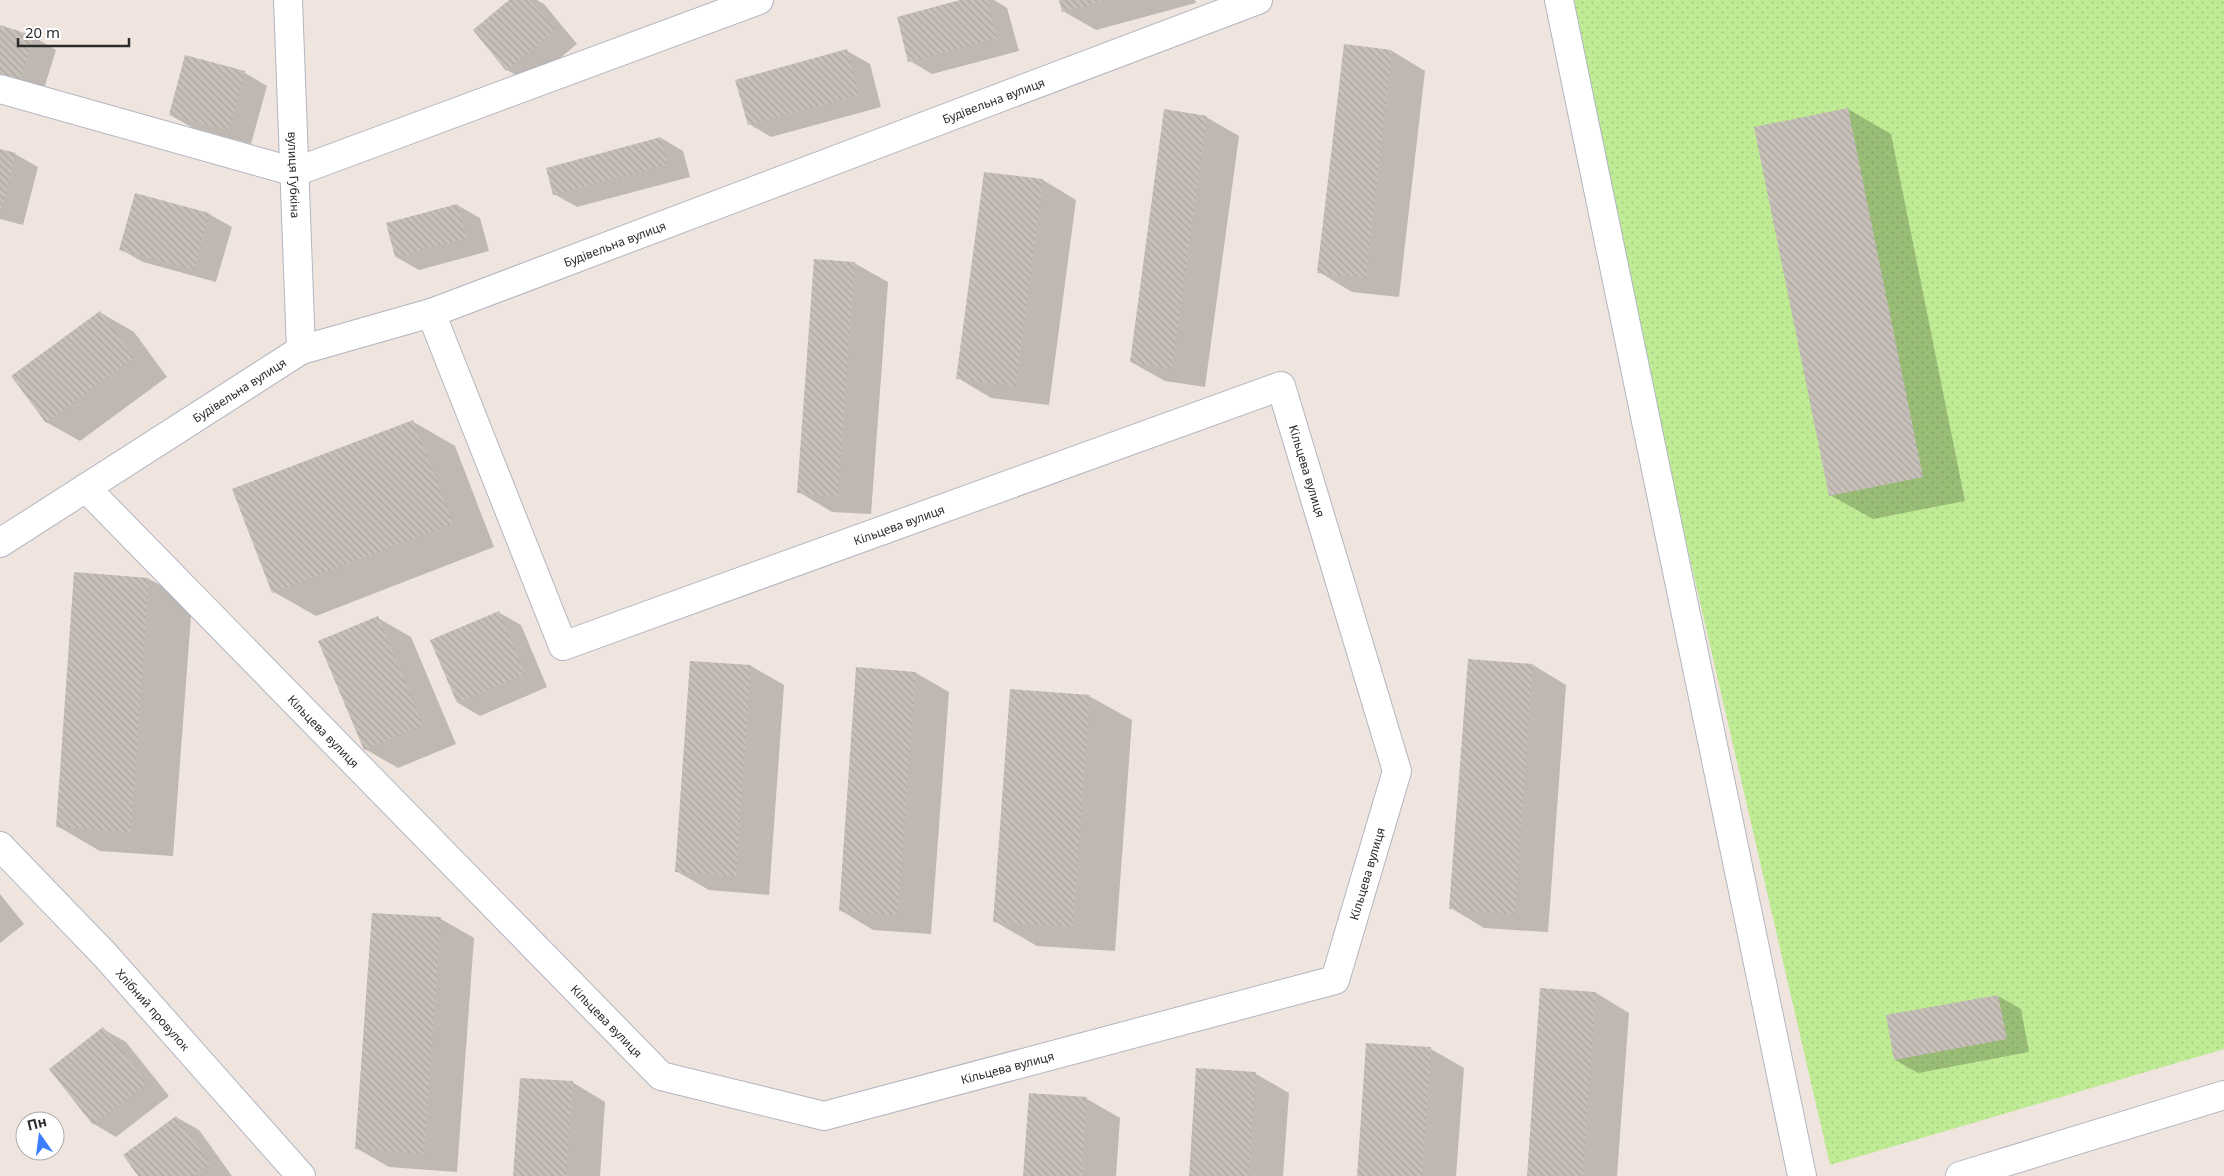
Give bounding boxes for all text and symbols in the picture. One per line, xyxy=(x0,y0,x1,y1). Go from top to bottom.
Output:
scale bar xyxy=(18,15,129,47)
text: 20 m xyxy=(25,22,60,42)
street label: Будівельна вулиця xyxy=(940,73,1047,127)
street label: вулиця Губкіна xyxy=(284,131,305,219)
street label: Будівельна вулиця xyxy=(561,216,668,271)
street label: Будівельна вулиця xyxy=(189,353,289,426)
street label: Кільцева вулиця xyxy=(1285,423,1329,519)
street label: Кільцева вулиця xyxy=(851,501,947,549)
street label: Кільцева вулиця xyxy=(284,691,363,771)
street label: Кільцева вулиця xyxy=(1345,825,1388,922)
street label: Хлібний провулок xyxy=(112,965,195,1054)
street label: Кільцева вулиця xyxy=(567,980,646,1061)
street label: Кільцева вулиця xyxy=(959,1047,1056,1088)
north arrow xyxy=(15,1111,65,1161)
text: Пн xyxy=(25,1111,49,1135)

